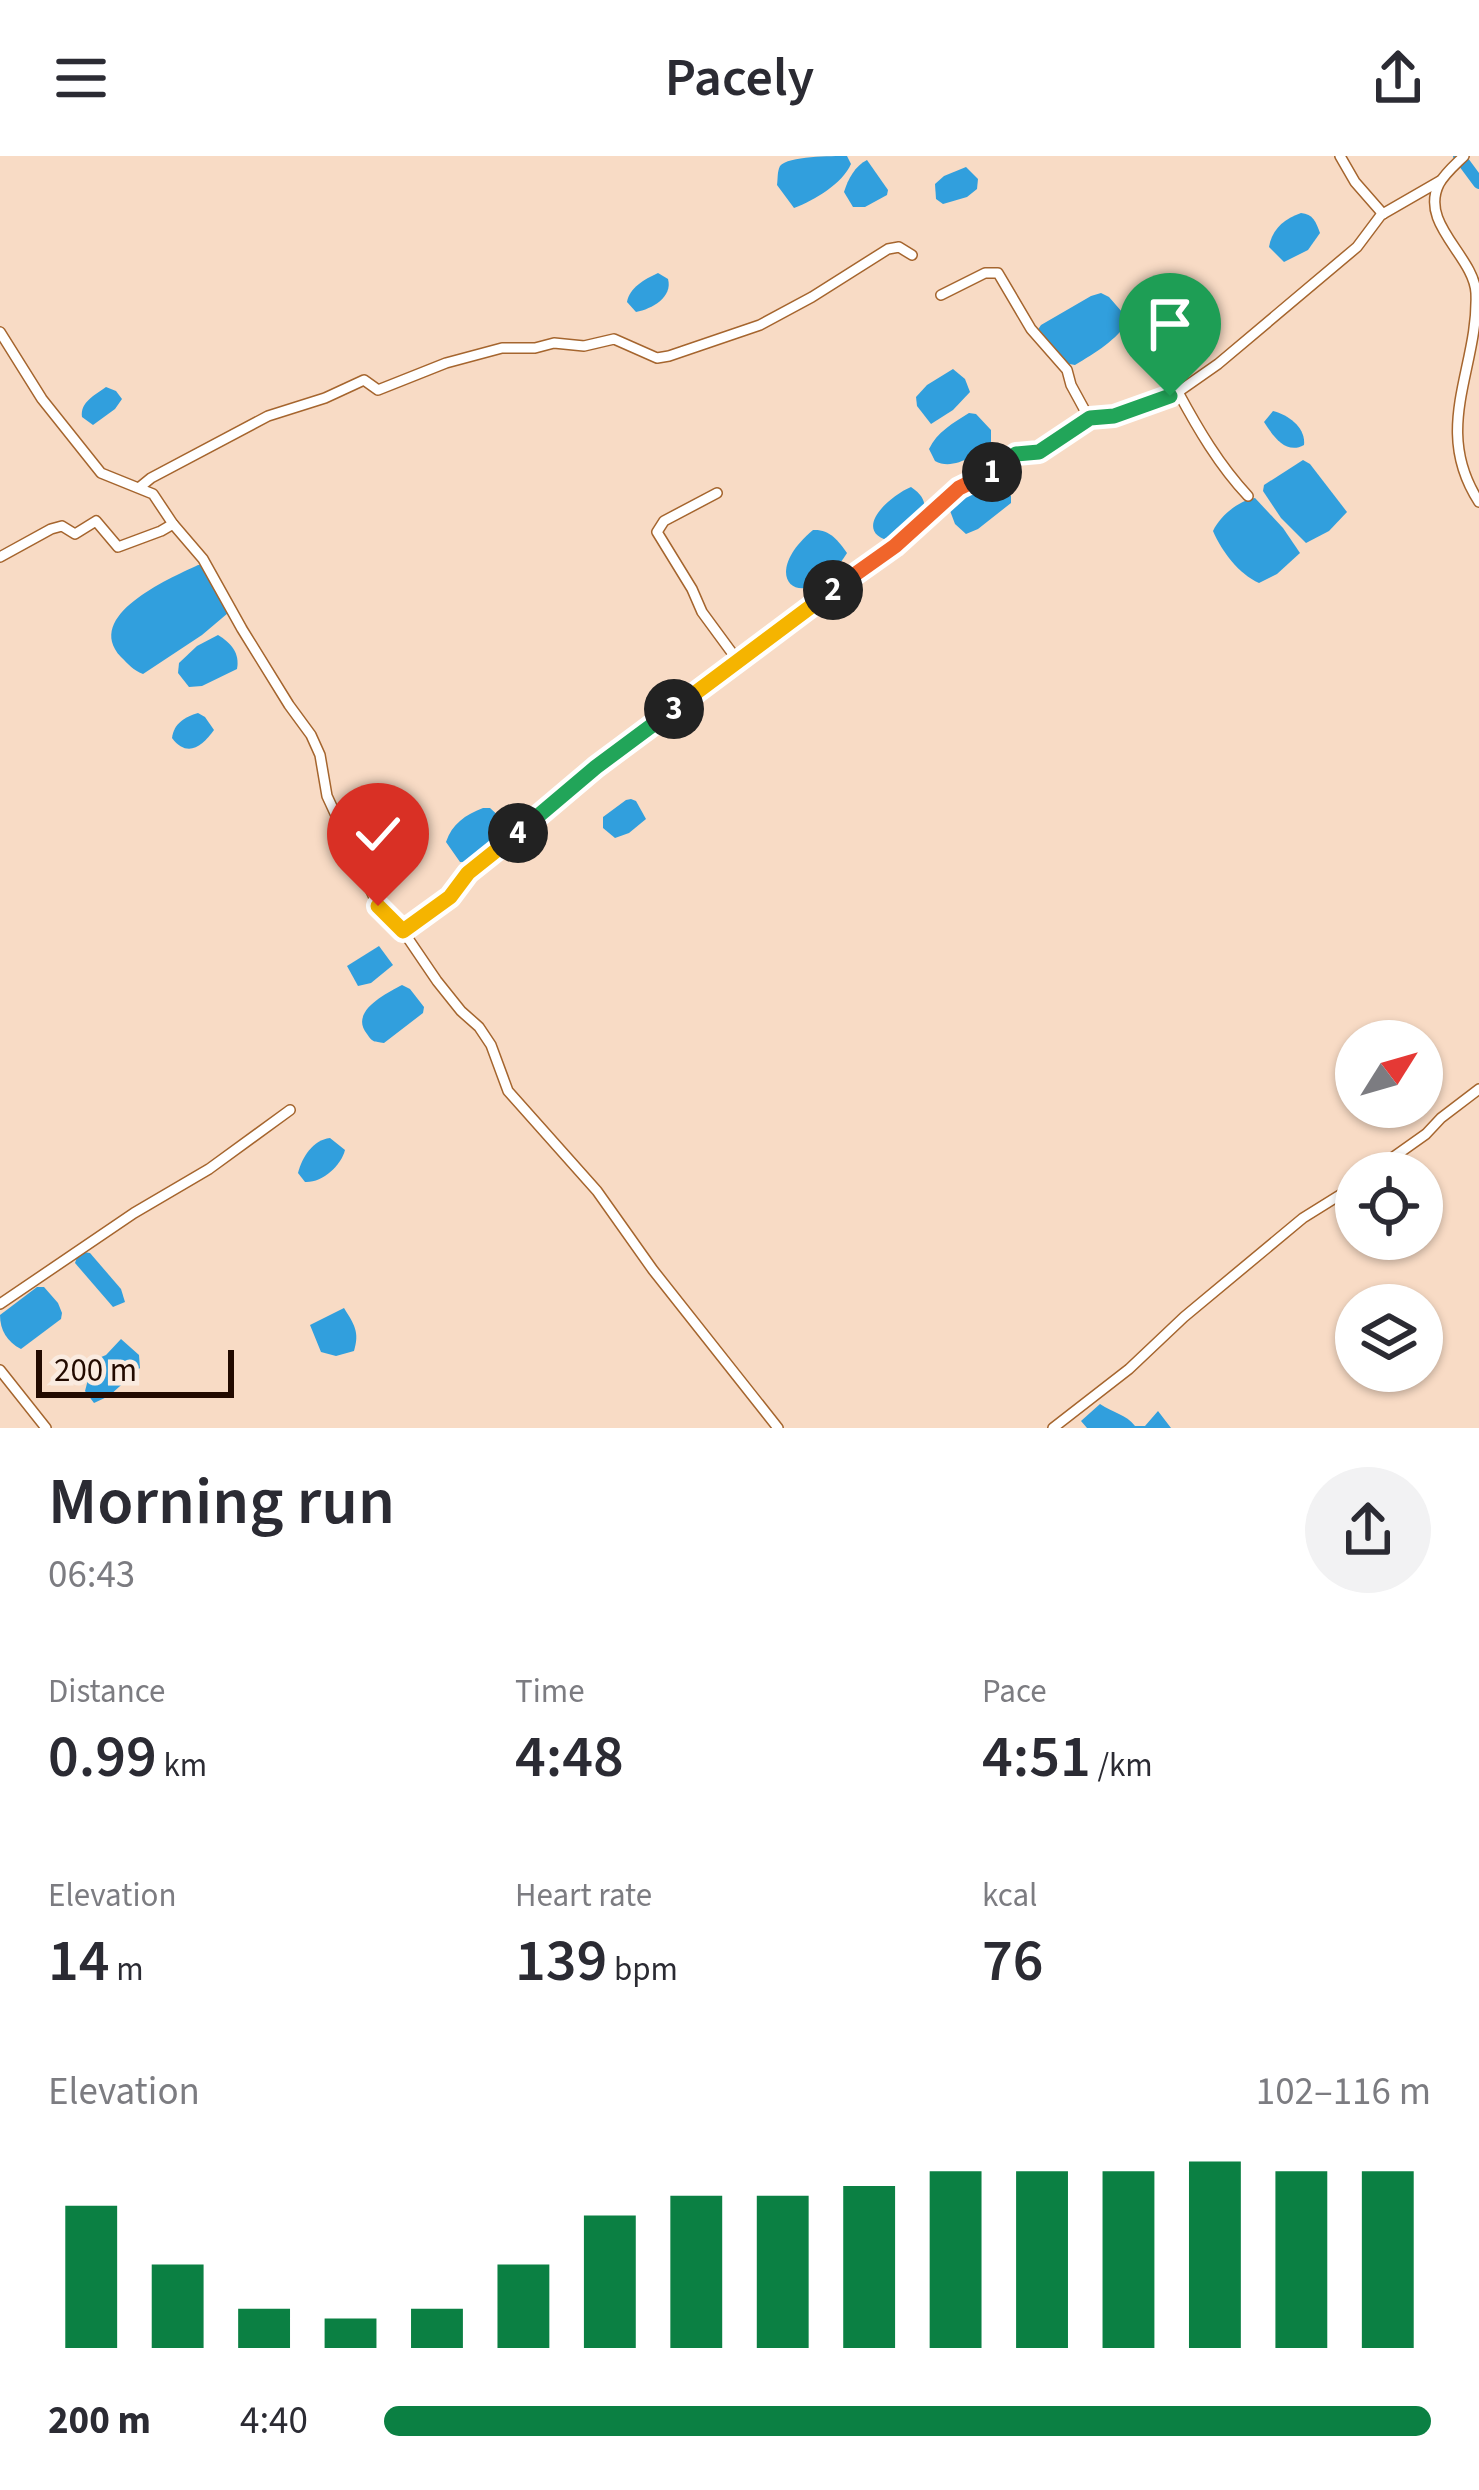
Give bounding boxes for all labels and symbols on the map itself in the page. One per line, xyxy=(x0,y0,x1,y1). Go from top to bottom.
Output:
pin xyxy=(1119,273,1221,396)
pin: 1 xyxy=(962,442,1022,502)
pin: 2 xyxy=(803,560,863,620)
pin: 3 xyxy=(644,679,704,739)
pin xyxy=(327,783,429,906)
pin: 4 xyxy=(488,803,548,863)
north arrow xyxy=(1335,1020,1443,1128)
scale bar xyxy=(36,1344,234,1397)

